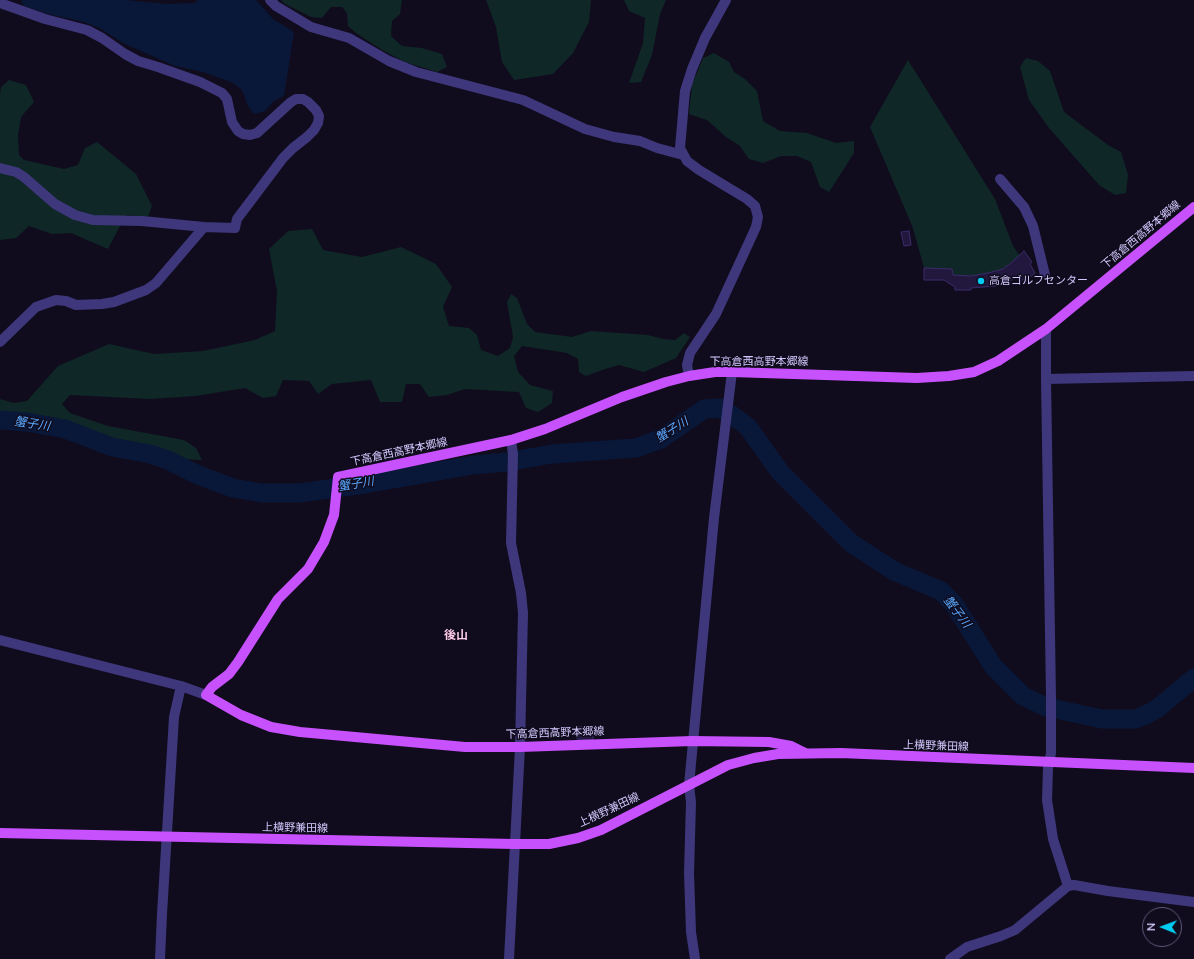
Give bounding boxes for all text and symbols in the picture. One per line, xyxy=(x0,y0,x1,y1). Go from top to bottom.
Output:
street label: 下高倉西高野本郷線 xyxy=(1099,198,1183,272)
place label: 高倉ゴルフセンター xyxy=(989,274,1088,288)
marker: 高倉ゴルフセンター xyxy=(976,276,986,286)
street label: 下高倉西高野本郷線 xyxy=(710,355,808,369)
water label: 蟹子川 xyxy=(13,414,51,434)
water label: 蟹子川 xyxy=(653,414,691,446)
street label: 下高倉西高野本郷線 xyxy=(349,435,449,469)
water label: 蟹子川 xyxy=(337,474,375,494)
water label: 蟹子川 xyxy=(940,593,974,631)
district label: 後山 xyxy=(444,628,468,642)
street label: 下高倉西高野本郷線 xyxy=(505,725,605,741)
street label: 上横野兼田線 xyxy=(903,738,969,754)
street label: 上横野兼田線 xyxy=(576,790,642,830)
street label: 上横野兼田線 xyxy=(262,821,328,835)
north arrow xyxy=(1142,907,1182,947)
text: N xyxy=(1144,923,1158,931)

